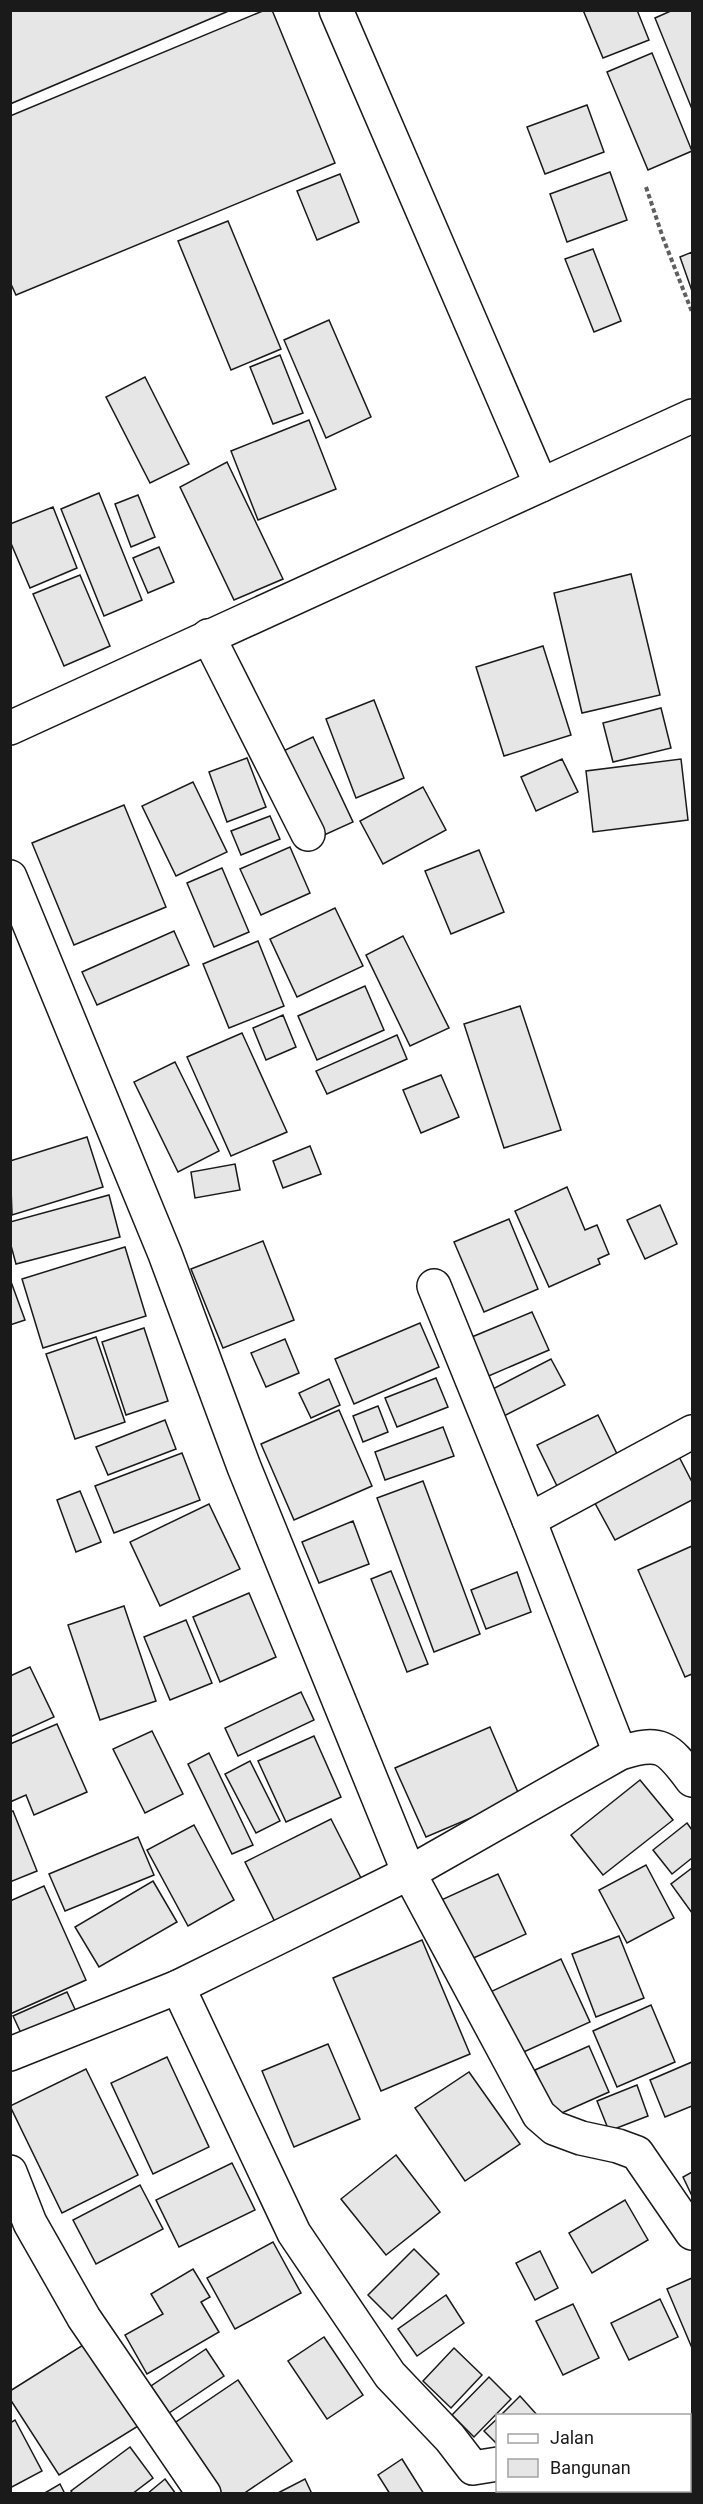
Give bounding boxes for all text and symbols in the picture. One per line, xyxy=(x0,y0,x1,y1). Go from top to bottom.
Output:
legend xyxy=(496,2414,691,2492)
text: Jalan xyxy=(550,2427,594,2448)
text: Bangunan xyxy=(550,2457,631,2478)

